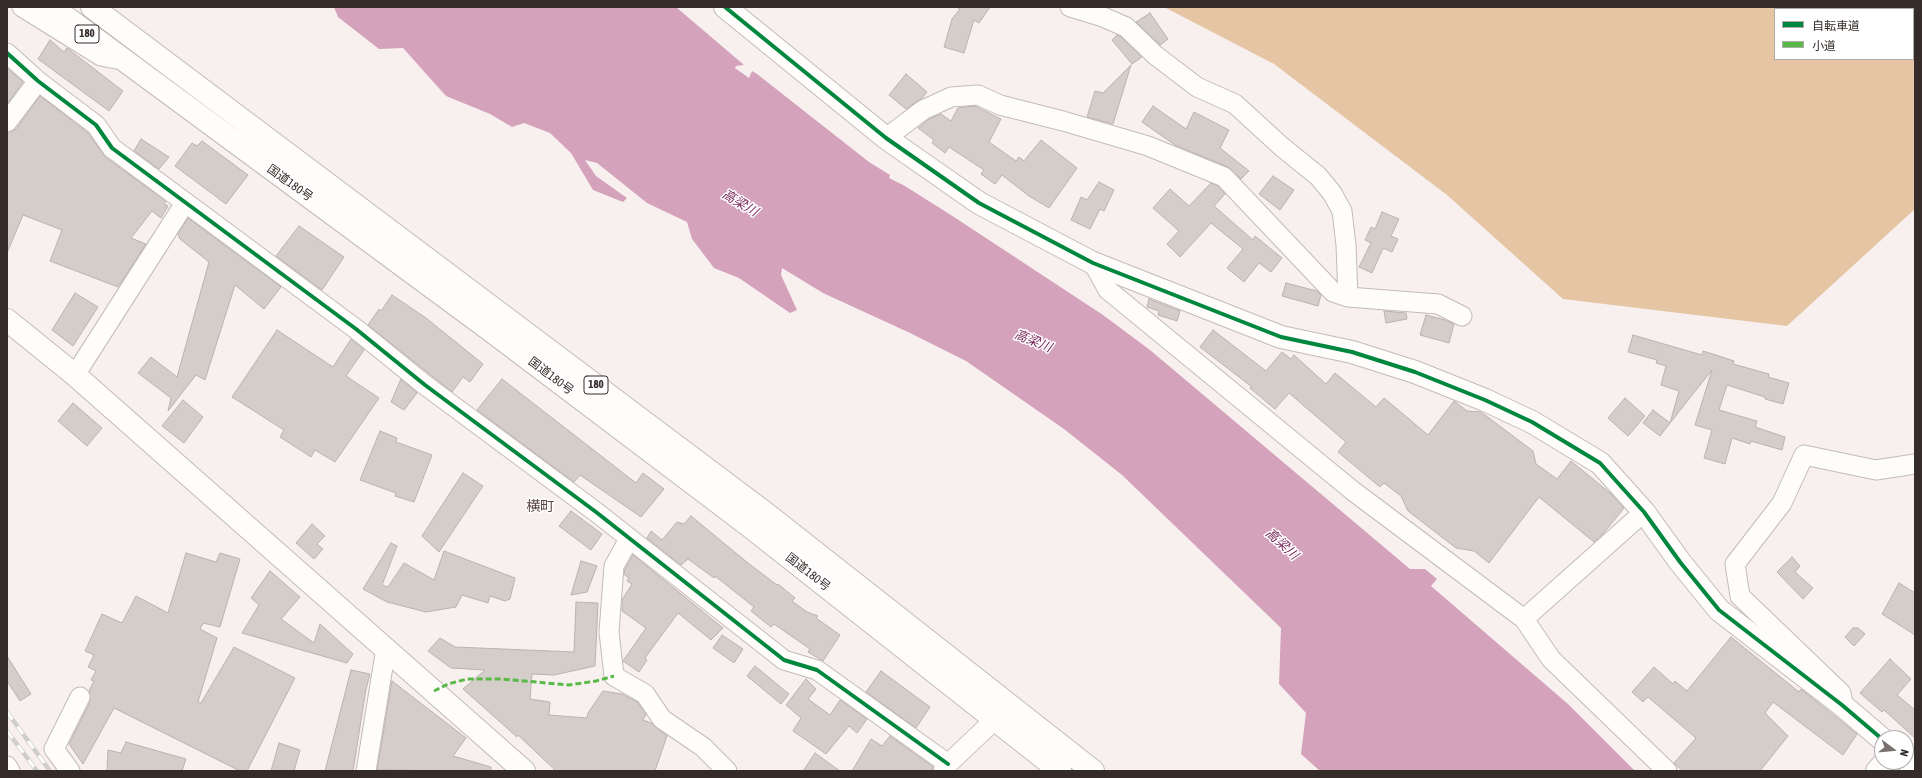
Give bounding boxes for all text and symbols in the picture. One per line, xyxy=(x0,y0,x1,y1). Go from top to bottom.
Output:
legend xyxy=(1774,8,1914,60)
text: 自転車道 xyxy=(1812,19,1860,33)
road number: 180 xyxy=(75,25,99,43)
text: 小道 xyxy=(1812,39,1836,53)
street label: 国道180号 xyxy=(264,162,316,204)
water label: 高梁川 xyxy=(719,186,761,220)
water label: 高梁川 xyxy=(1012,326,1054,356)
street label: 国道180号 xyxy=(526,354,576,398)
road number: 180 xyxy=(584,376,608,394)
district label: 横町 xyxy=(526,499,554,515)
water label: 高梁川 xyxy=(1262,525,1302,563)
street label: 国道180号 xyxy=(783,550,833,594)
north arrow xyxy=(1874,730,1914,770)
text: N xyxy=(1898,748,1911,758)

